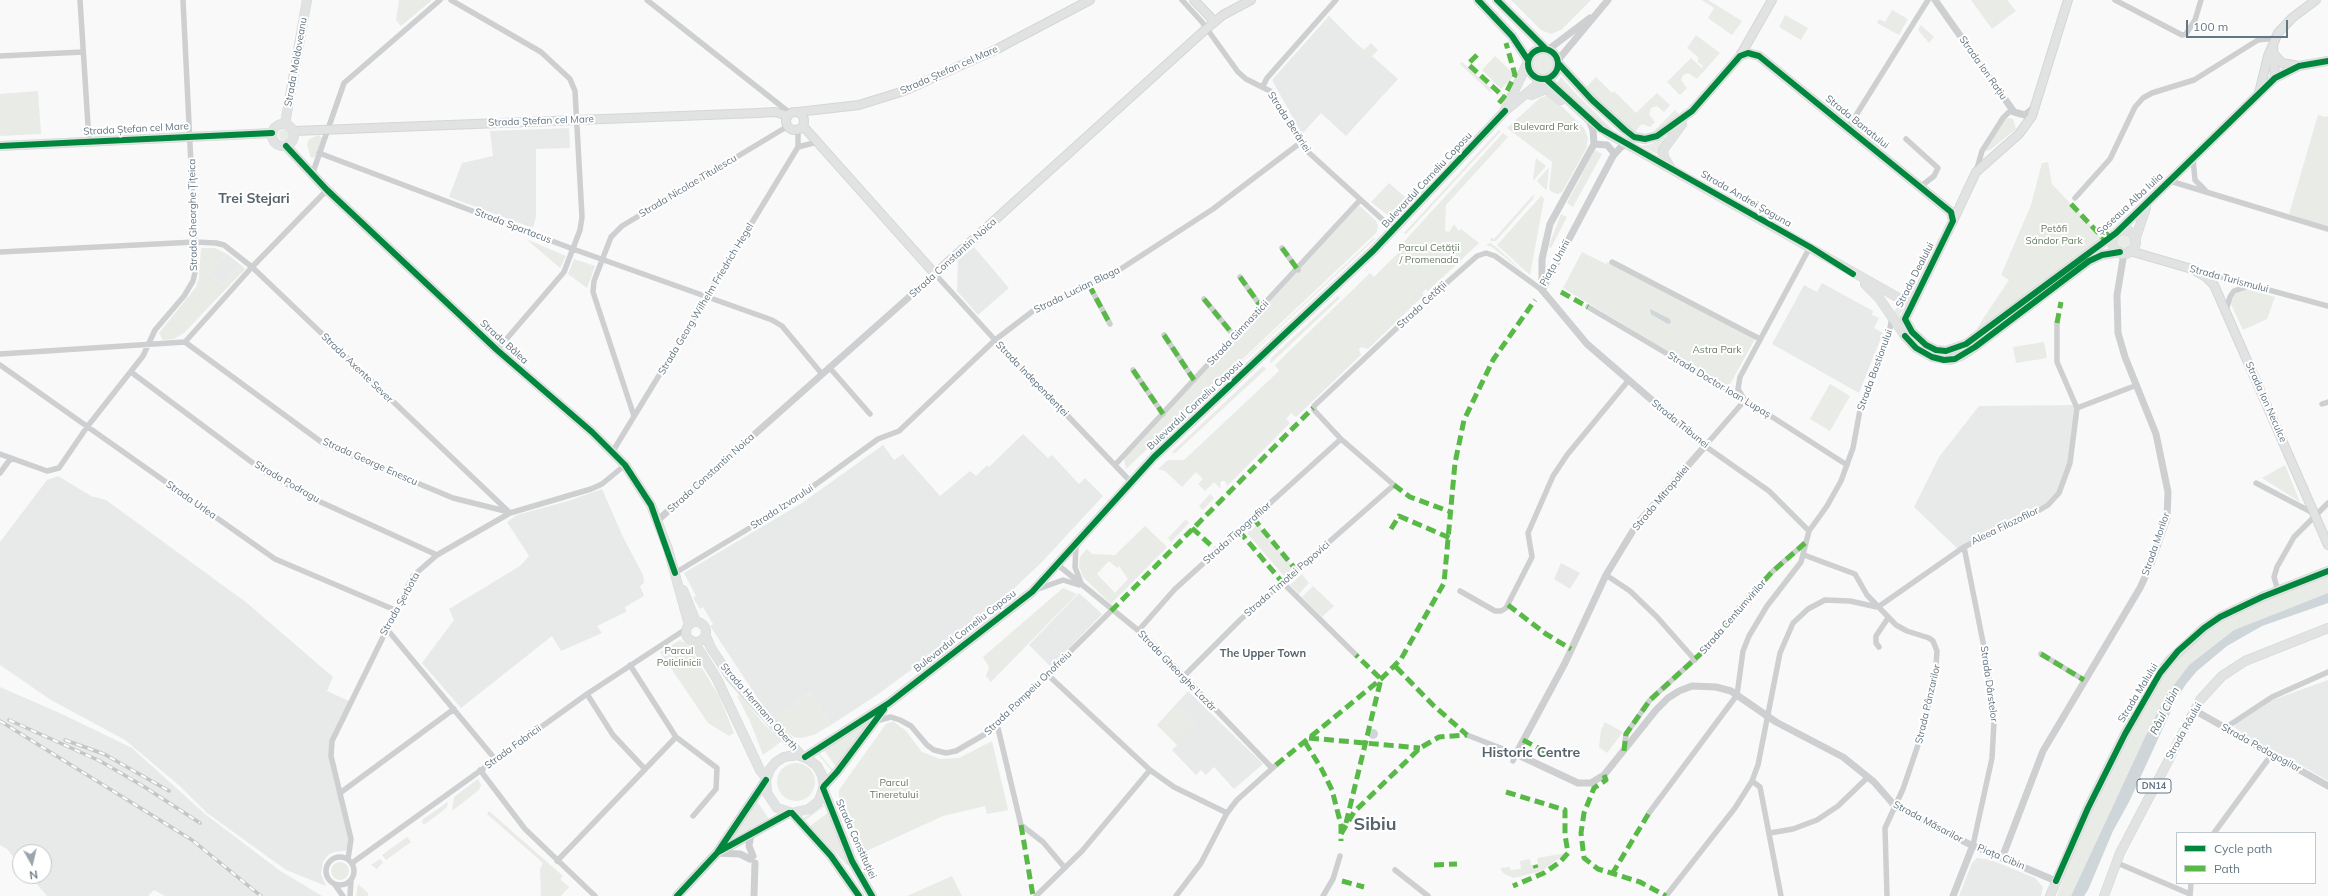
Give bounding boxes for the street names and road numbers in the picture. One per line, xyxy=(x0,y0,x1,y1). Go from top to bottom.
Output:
street label: Strada Moldoveanu xyxy=(282,16,310,108)
street label: Strada Ion Rațiu xyxy=(1957,34,2009,102)
street label: Strada Ștefan cel Mare xyxy=(898,43,1000,97)
street label: Strada Berăriei xyxy=(1265,90,1313,154)
street label: Strada Banatului xyxy=(1823,93,1891,151)
street label: Strada Ștefan cel Mare xyxy=(488,113,594,129)
street label: Strada Ștefan cel Mare xyxy=(83,120,189,138)
street label: Bulevardul Corneliu Coposu xyxy=(1379,130,1475,230)
street label: Strada Nicolae Titulescu xyxy=(637,152,739,220)
street label: Strada Gheorghe Țițeica xyxy=(186,159,200,271)
street label: Strada Andrei Șaguna xyxy=(1698,168,1794,230)
street label: Șoseaua Alba Iulia xyxy=(2094,170,2166,238)
street label: Strada Spartacus xyxy=(473,206,553,246)
street label: Strada Constantin Noica xyxy=(907,216,999,300)
street label: Strada Georg Wilhelm Friedrich Hegel xyxy=(656,221,756,377)
street label: Piața Unirii xyxy=(1537,238,1573,288)
street label: Strada Dealului xyxy=(1893,240,1937,310)
street label: Strada Turismului xyxy=(2188,263,2270,295)
street label: Strada Lucian Blaga xyxy=(1032,264,1122,316)
street label: Strada Cetății xyxy=(1395,279,1449,331)
street label: Strada Gimnasticii xyxy=(1205,298,1271,368)
street label: Strada Bâlea xyxy=(477,317,531,367)
street label: Strada Bastionului xyxy=(1855,328,1895,412)
street label: Strada Axente Sever xyxy=(319,331,395,405)
street label: Strada Independenței xyxy=(993,339,1071,419)
street label: Strada Doctor Ioan Lupaș xyxy=(1665,349,1773,421)
street label: Bulevardul Corneliu Coposu xyxy=(1145,357,1245,453)
street label: Strada Ion Neculce xyxy=(2243,360,2289,444)
street label: Strada Tribunei xyxy=(1649,397,1711,451)
street label: Strada Constantin Noica xyxy=(665,431,757,515)
street label: Strada George Enescu xyxy=(321,436,419,488)
street label: Strada Podragu xyxy=(252,458,322,506)
street label: Strada Mitropoliei xyxy=(1630,463,1692,533)
street label: Strada Urlea xyxy=(164,478,218,522)
street label: Strada Izvorului xyxy=(748,482,816,532)
street label: Strada Tipografilor xyxy=(1201,499,1273,567)
street label: Aleea Filozofilor xyxy=(1969,505,2041,547)
street label: Strada Morilor xyxy=(2140,511,2172,577)
street label: Strada Timotei Popovici xyxy=(1242,539,1332,619)
street label: Strada Șerbota xyxy=(378,570,422,638)
street label: Strada Centumvirilor xyxy=(1697,577,1769,657)
street label: Bulevardul Corneliu Coposu xyxy=(911,587,1019,675)
street label: Strada Gheorghe Lazăr xyxy=(1135,628,1219,714)
street label: Strada Dârstelor xyxy=(1978,645,2000,723)
street label: Strada Pompeiu Onofreiu xyxy=(982,648,1074,738)
street label: Strada Hermann Oberth xyxy=(718,661,800,753)
street label: Strada Malului xyxy=(2116,661,2160,725)
street label: Strada Pânzarilor xyxy=(1913,663,1943,745)
street label: Strada Râului xyxy=(2163,700,2205,762)
street label: Strada Pedagogilor xyxy=(2219,721,2303,775)
street label: Strada Fabricii xyxy=(482,722,544,772)
road number: DN14 xyxy=(2137,779,2171,793)
street label: Strada Constituției xyxy=(833,797,879,881)
street label: Strada Măsarilor xyxy=(1891,799,1965,845)
street label: Piața Cibin xyxy=(1975,842,2027,872)

